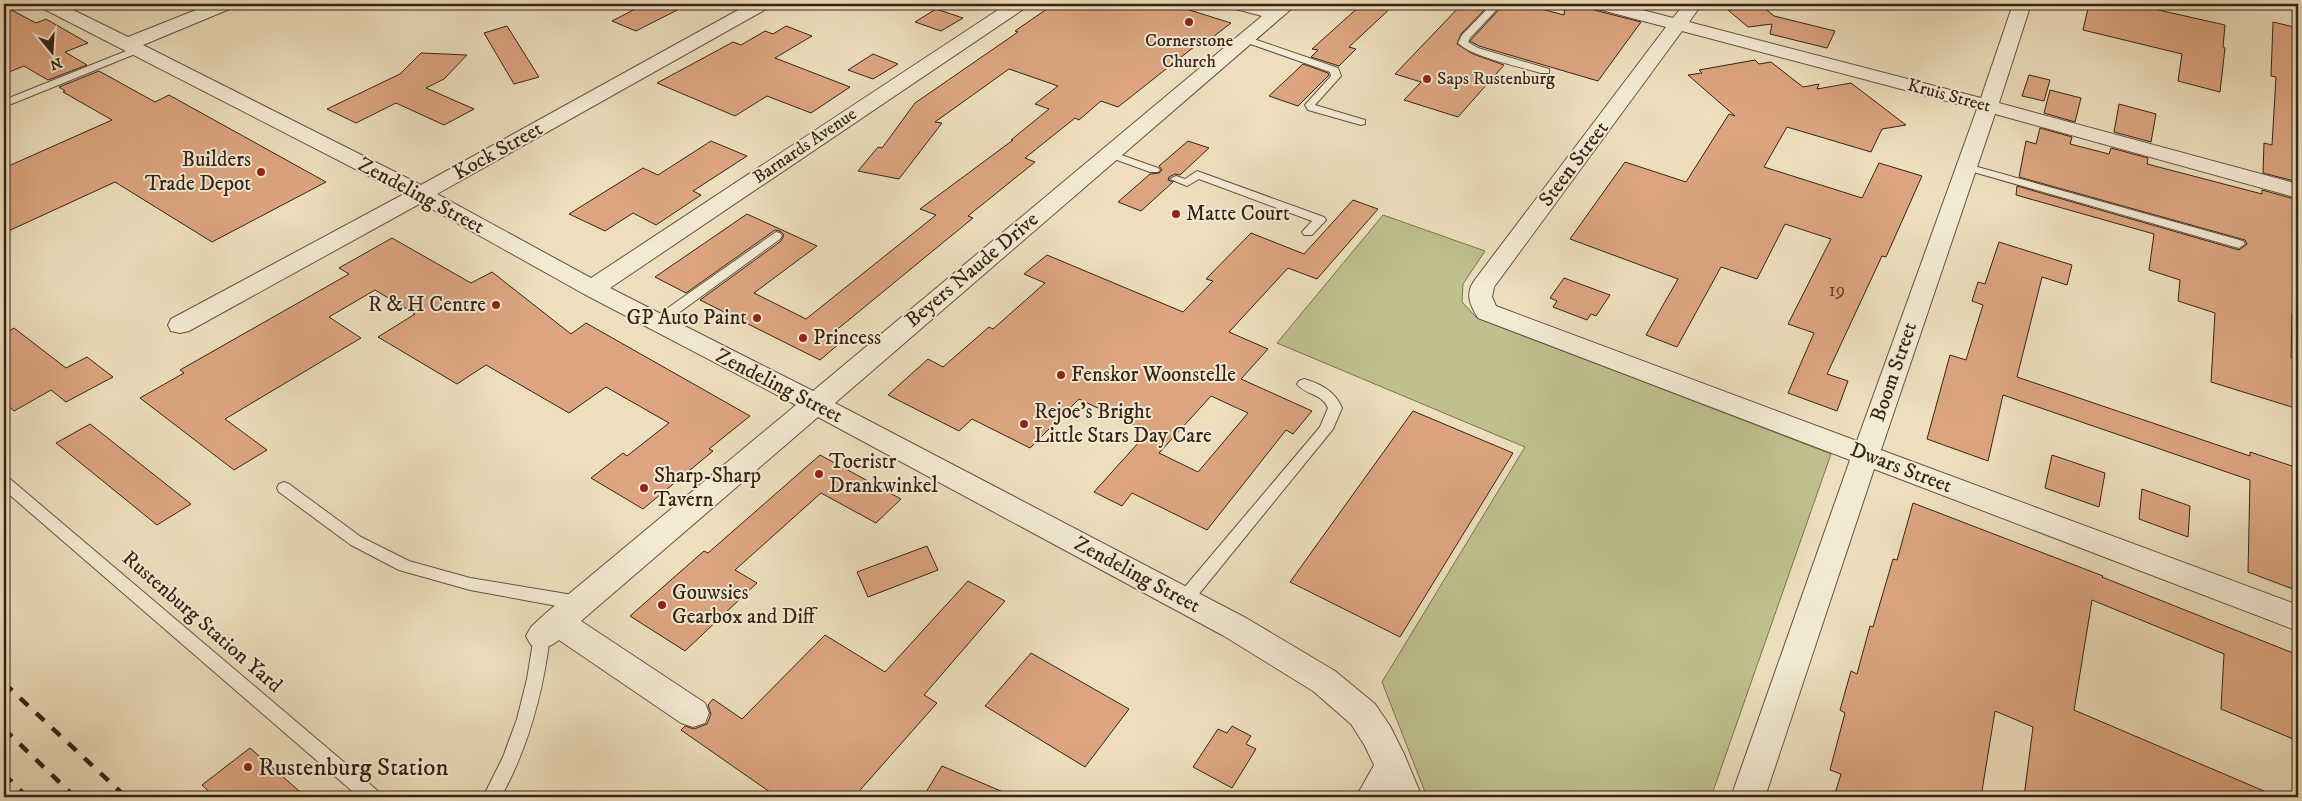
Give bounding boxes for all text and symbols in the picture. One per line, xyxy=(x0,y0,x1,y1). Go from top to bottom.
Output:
marker: Cornerstone Church xyxy=(1183,16,1195,28)
north arrow xyxy=(28,28,78,78)
place label: Cornerstone Church xyxy=(1145,30,1233,73)
text: N xyxy=(47,53,64,74)
place label: Saps Rustenburg xyxy=(1437,68,1555,90)
marker: Saps Rustenburg xyxy=(1421,73,1433,85)
street label: Kruis Street xyxy=(1905,74,1993,118)
street label: Barnards Avenue xyxy=(749,103,861,189)
street label: Kock Street xyxy=(449,116,548,186)
street label: Steen Street xyxy=(1533,116,1615,212)
place label: Builders Trade Depot xyxy=(145,147,251,197)
street label: Zendeling Street xyxy=(353,152,489,240)
marker: Builders Trade Depot xyxy=(255,166,267,178)
place label: Matte Court xyxy=(1186,201,1290,227)
street label: Beyers Naude Drive xyxy=(900,206,1044,333)
marker: Matte Court xyxy=(1170,208,1182,220)
house number: 19 xyxy=(1829,279,1845,302)
place label: R & H Centre xyxy=(368,292,486,318)
marker: R & H Centre xyxy=(490,299,502,311)
place label: GP Auto Paint xyxy=(627,305,747,331)
marker: GP Auto Paint xyxy=(751,312,763,324)
street label: Boom Street xyxy=(1865,319,1923,425)
place label: Princess xyxy=(813,325,881,351)
marker: Princess xyxy=(797,332,809,344)
street label: Zendeling Street xyxy=(711,343,847,429)
place label: Fenskor Woonstelle xyxy=(1071,362,1236,388)
marker: Fenskor Woonstelle xyxy=(1055,369,1067,381)
place label: Rejoe's Bright Little Stars Day Care xyxy=(1034,399,1212,449)
marker: Rejoe's Bright Little Stars Day Care xyxy=(1018,418,1030,430)
street label: Dwars Street xyxy=(1846,437,1956,499)
place label: Toeristr Drankwinkel xyxy=(829,449,938,499)
place label: Sharp-Sharp Tavern xyxy=(654,463,761,513)
marker: Toeristr Drankwinkel xyxy=(813,468,825,480)
marker: Sharp-Sharp Tavern xyxy=(638,482,650,494)
street label: Zendeling Street xyxy=(1069,531,1205,619)
street label: Rustenburg Station Yard xyxy=(117,545,288,699)
place label: Gouwsies Gearbox and Diff xyxy=(672,580,818,630)
marker: Gouwsies Gearbox and Diff xyxy=(656,599,668,611)
place label: Rustenburg Station xyxy=(258,752,449,783)
marker: Rustenburg Station xyxy=(242,761,254,773)

